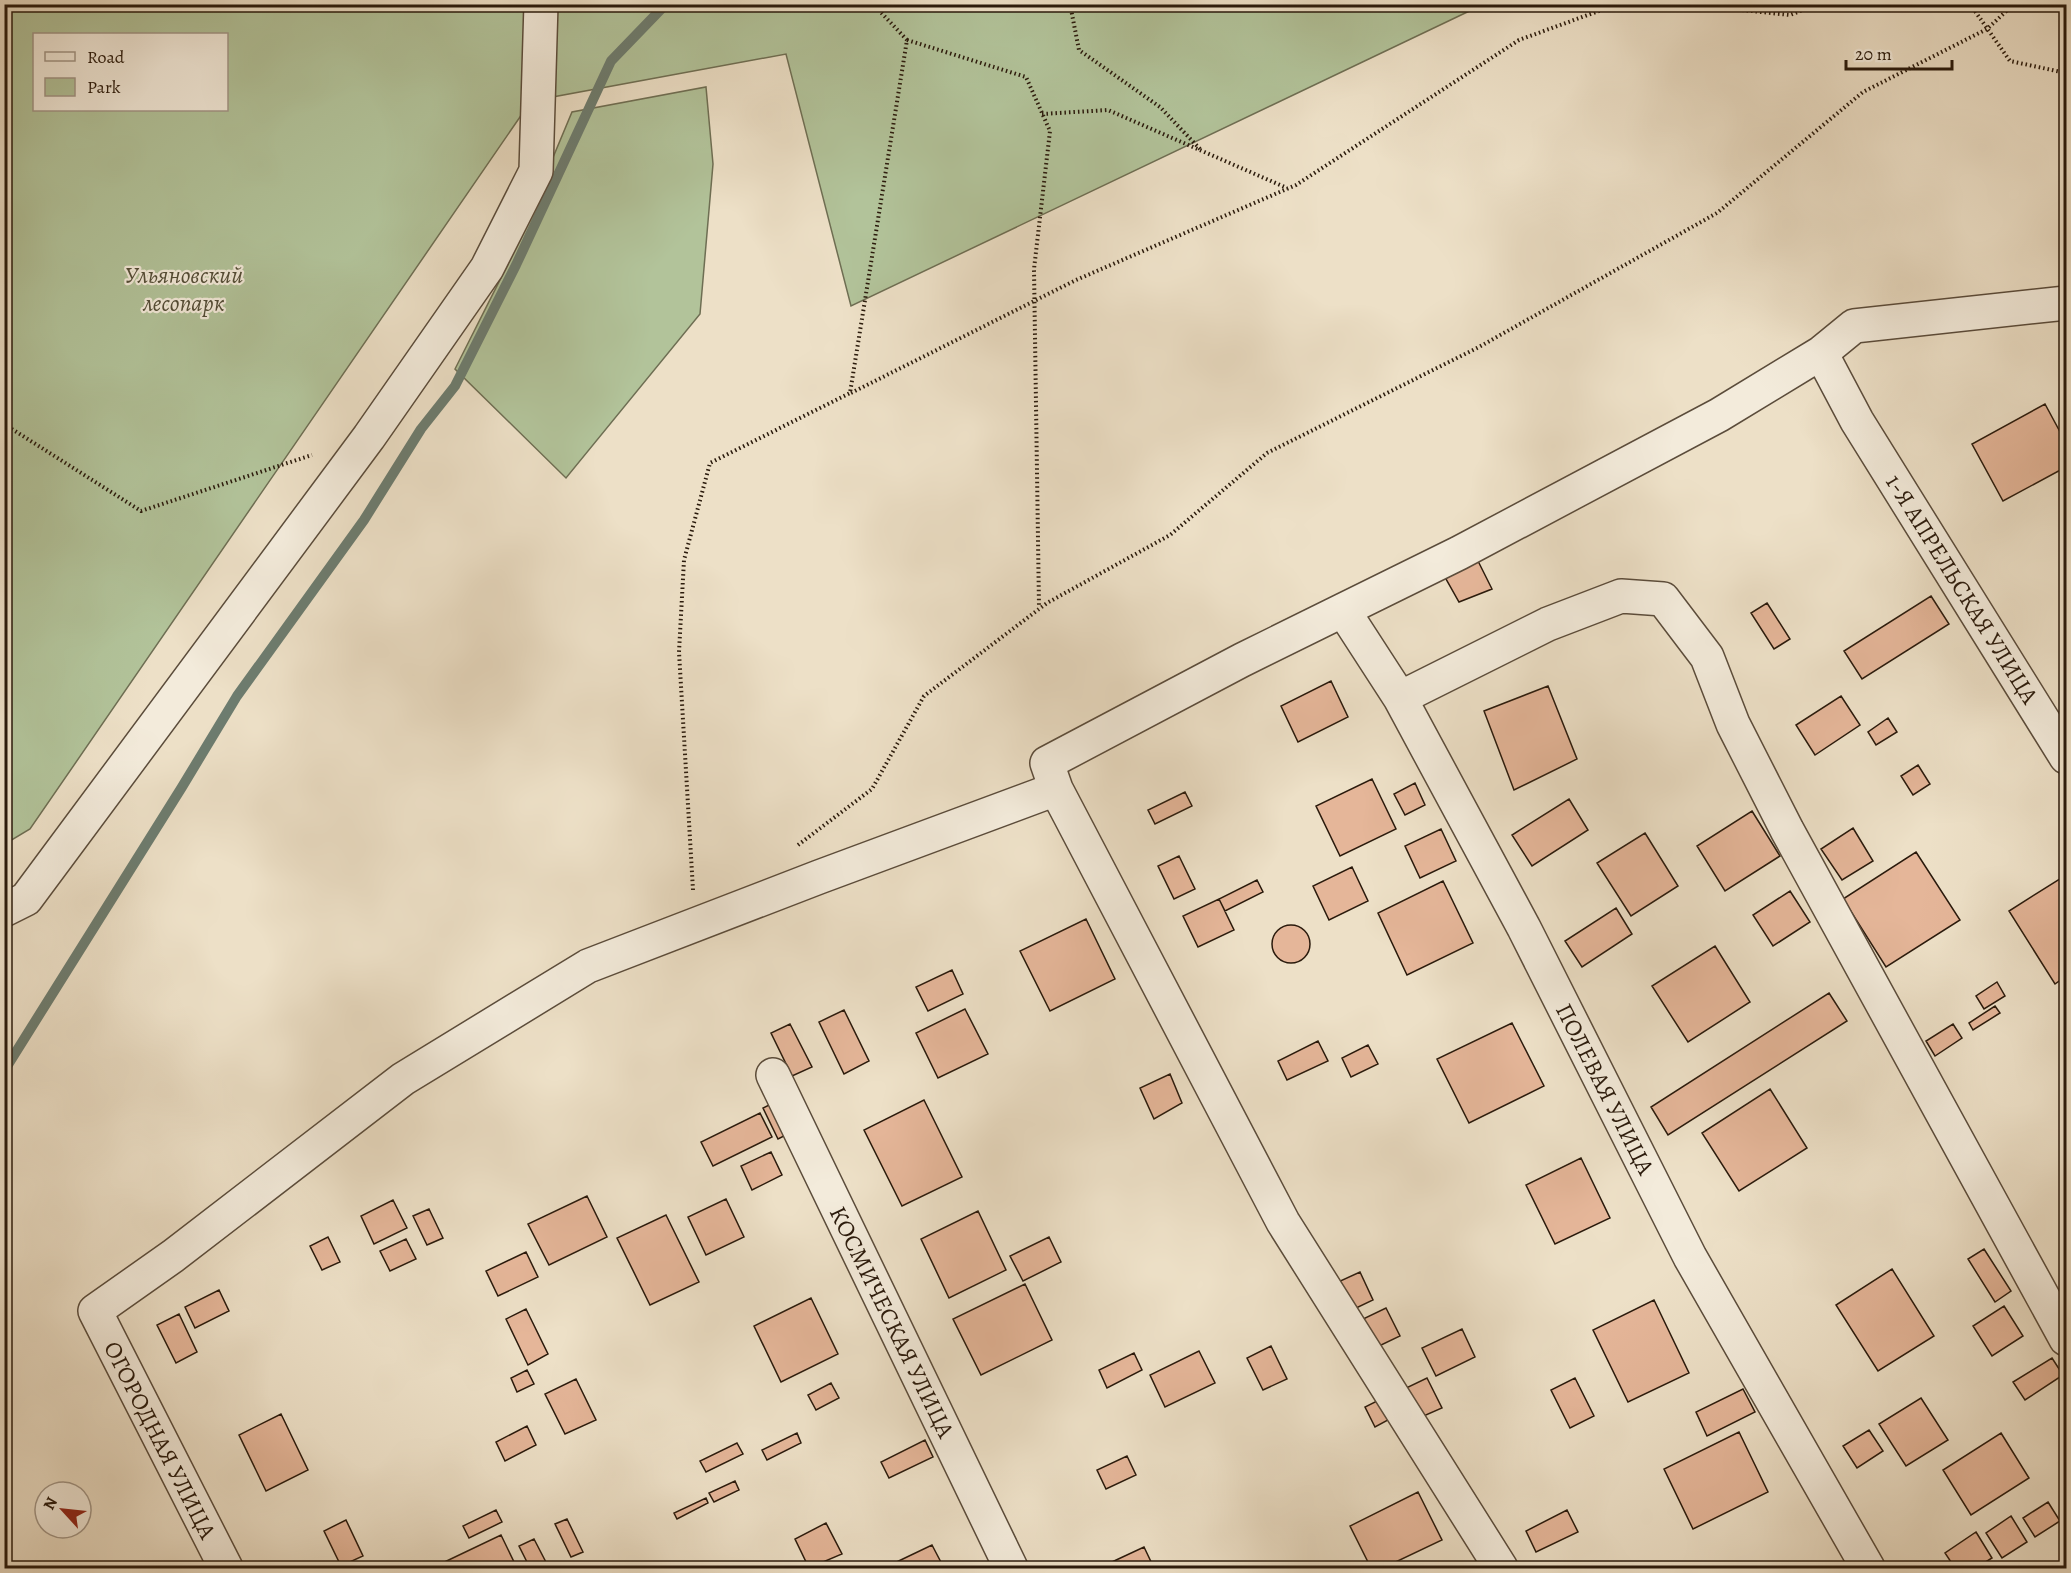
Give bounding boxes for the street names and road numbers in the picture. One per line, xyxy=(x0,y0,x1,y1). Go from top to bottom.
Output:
street label: 1-Я АПРЕЛЬСКАЯ УЛИЦА xyxy=(1878,468,2046,711)
street label: ПОЛЕВАЯ УЛИЦА xyxy=(1548,998,1662,1181)
street label: КОСМИЧЕСКАЯ УЛИЦА xyxy=(822,1201,963,1444)
street label: ОГОРОДНАЯ УЛИЦА xyxy=(96,1336,224,1545)

